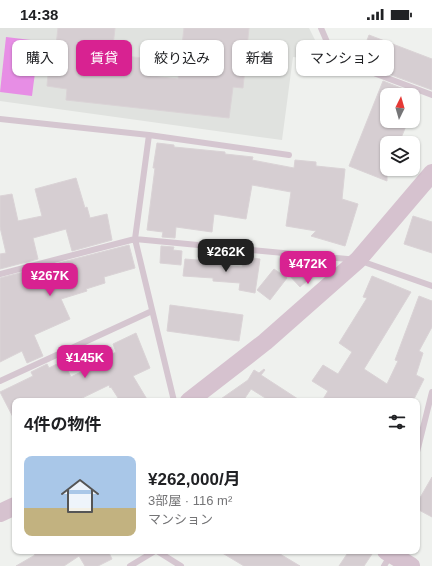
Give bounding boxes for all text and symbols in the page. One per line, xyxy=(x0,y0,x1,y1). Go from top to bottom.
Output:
text: 14:38 xyxy=(20,6,58,23)
chip: 購入 xyxy=(12,40,68,76)
chip: 賃貸 xyxy=(76,40,132,76)
chip: 絞り込み xyxy=(140,40,224,76)
chip: 新着 xyxy=(232,40,288,76)
chip: マンション xyxy=(296,40,394,76)
north arrow xyxy=(380,88,420,128)
map controls xyxy=(380,88,420,176)
button: layers xyxy=(380,136,420,176)
pin: ¥262K xyxy=(198,239,254,273)
text: ¥262K xyxy=(207,244,245,259)
pin: ¥472K xyxy=(280,251,336,285)
text: ¥472K xyxy=(289,256,327,271)
pin: ¥267K xyxy=(22,263,78,297)
text: ¥267K xyxy=(31,268,69,283)
pin: ¥145K xyxy=(57,345,113,379)
text: ¥145K xyxy=(66,350,104,365)
icon: filters xyxy=(386,411,408,433)
text: 4件の物件 xyxy=(24,415,101,434)
text: ¥262,000/月 xyxy=(148,470,241,489)
icon: home xyxy=(56,472,104,520)
text: 3部屋 · 116 m² xyxy=(148,493,232,508)
text: マンション xyxy=(148,512,213,527)

